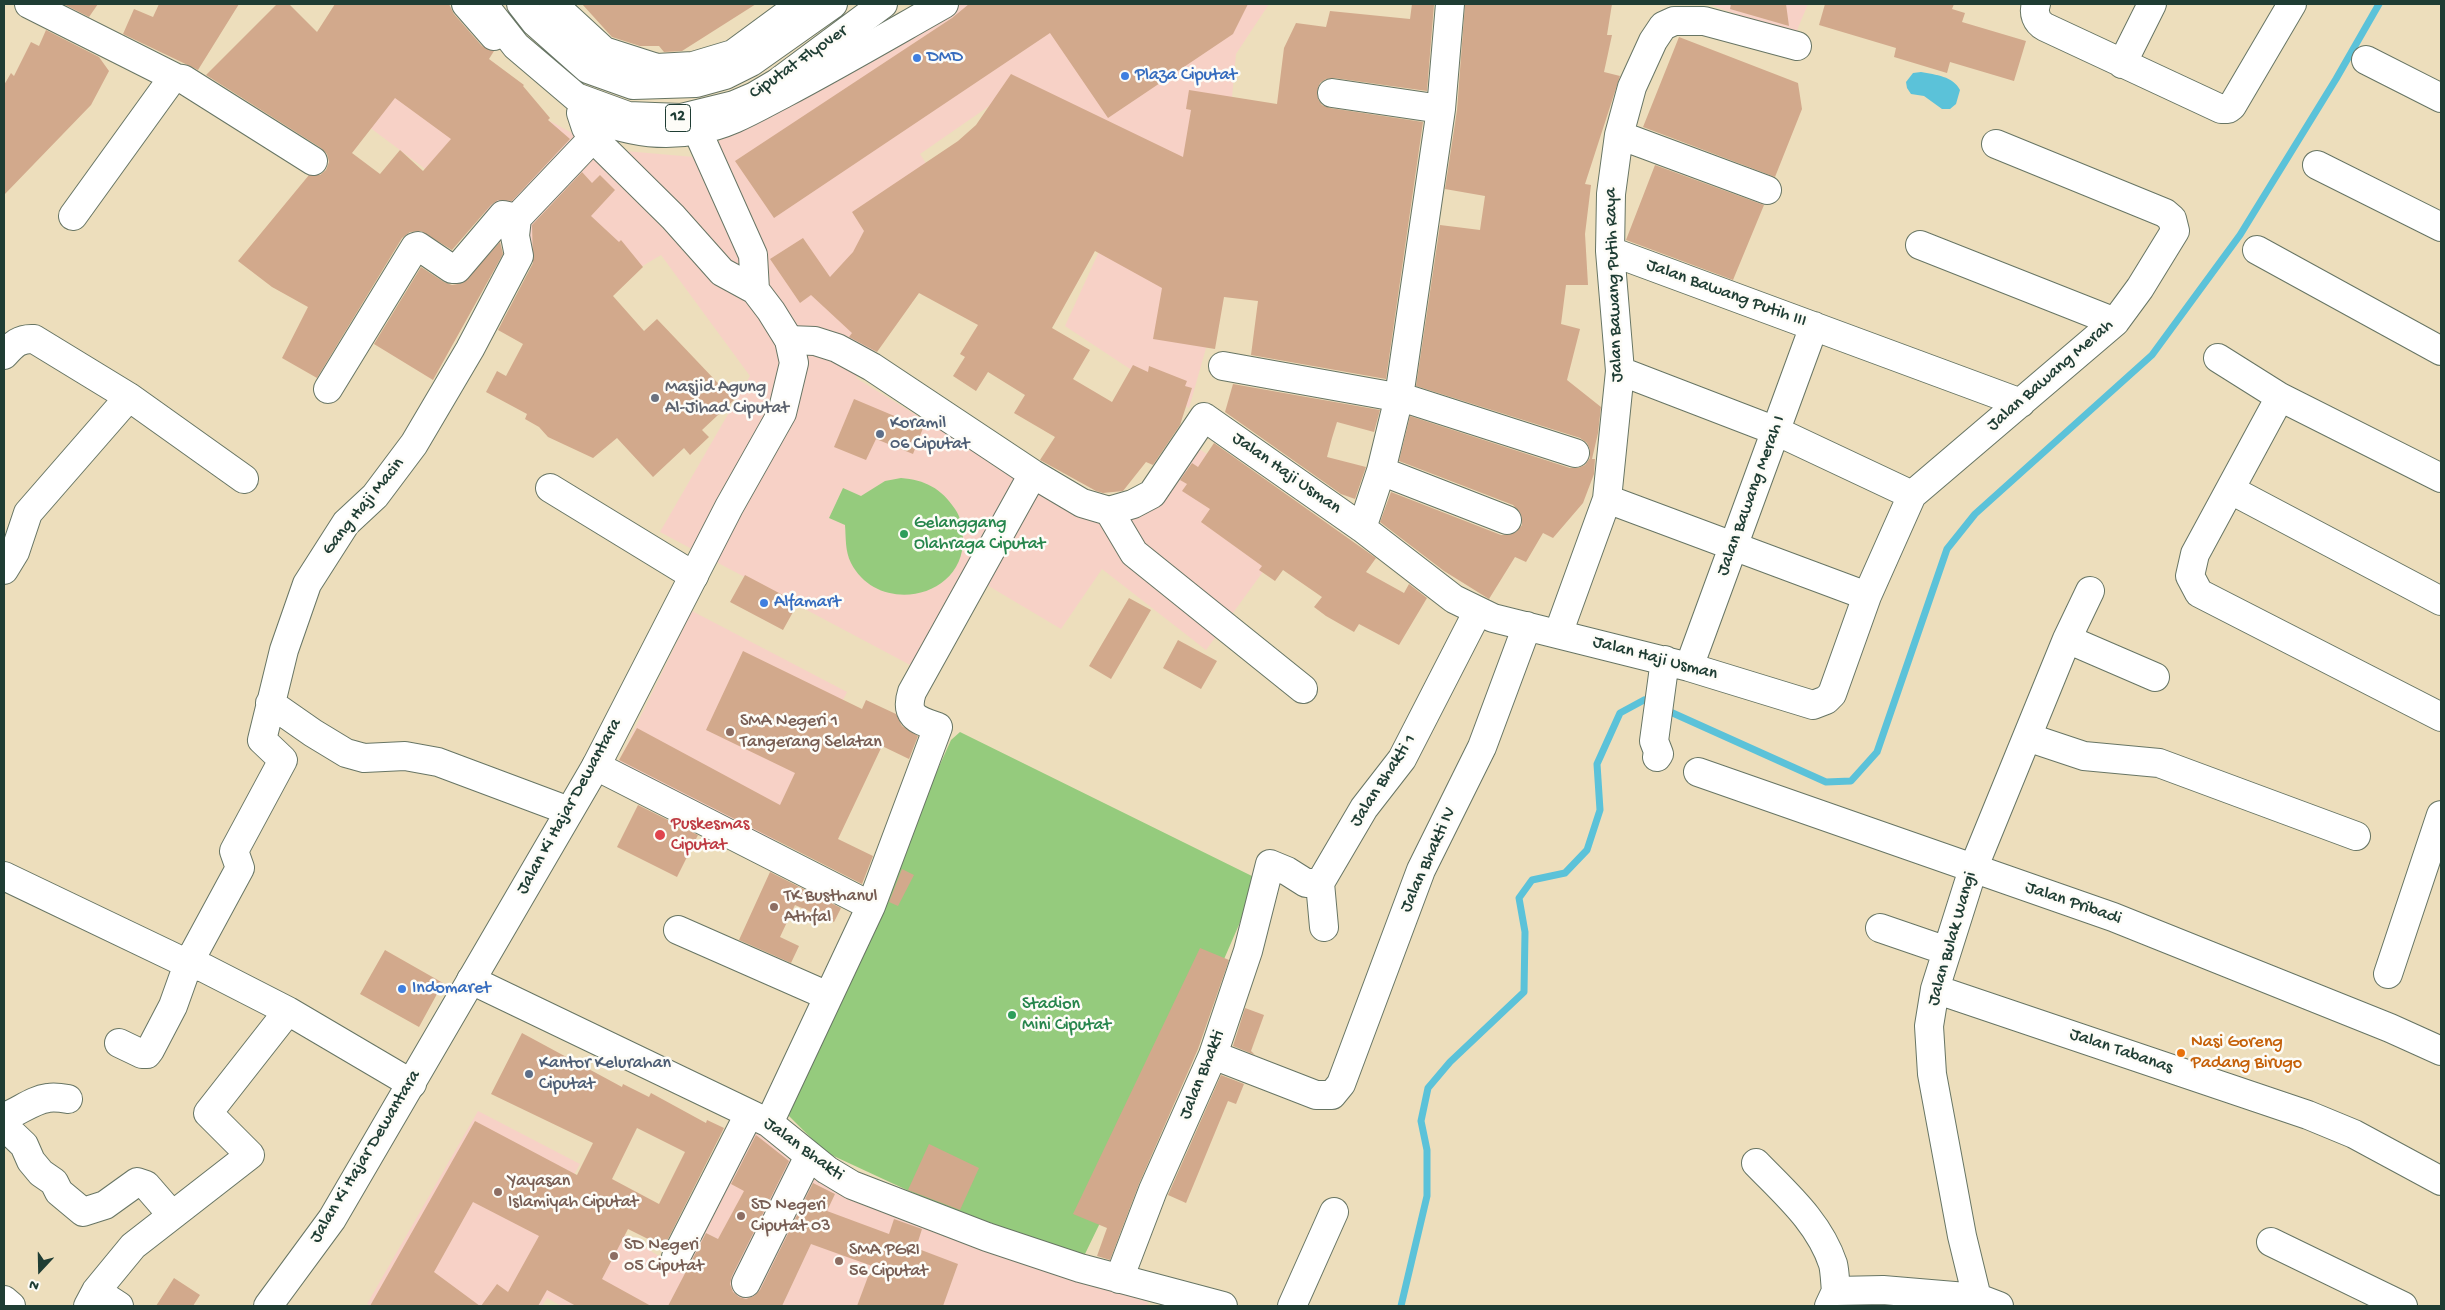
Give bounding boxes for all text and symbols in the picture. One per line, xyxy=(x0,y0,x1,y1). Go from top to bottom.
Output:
street label: Ciputat Flyover xyxy=(746,21,852,105)
place label: DMD xyxy=(927,47,963,69)
marker: DMD xyxy=(911,52,923,64)
place label: Plaza Ciputat xyxy=(1135,65,1237,87)
marker: Plaza Ciputat xyxy=(1119,70,1131,82)
road number: 12 xyxy=(666,105,690,132)
street label: Jalan Bawang Putih Raya xyxy=(1601,188,1629,382)
street label: Jalan Bawang Putih III xyxy=(1643,255,1809,333)
street label: Jalan Bawang Merah xyxy=(1983,315,2119,437)
place label: Masjid Agung Al-Jihad Ciputat xyxy=(665,377,789,419)
marker: Masjid Agung Al-Jihad Ciputat xyxy=(649,392,661,404)
place label: Koramil 06 Ciputat xyxy=(890,413,969,456)
street label: Jalan Bawang Merah I xyxy=(1713,413,1791,579)
marker: Koramil 06 Ciputat xyxy=(874,428,886,440)
street label: Jalan Haji Usman xyxy=(1227,428,1345,520)
street label: Gang Haji Macin xyxy=(318,454,410,560)
place label: Gelanggang Olahraga Ciputat xyxy=(914,513,1045,556)
marker: Gelanggang Olahraga Ciputat xyxy=(898,528,910,540)
place label: Alfamart xyxy=(774,592,841,614)
marker: Alfamart xyxy=(758,597,770,609)
street label: Jalan Haji Usman xyxy=(1590,632,1720,686)
place label: SMA Negeri 1 Tangerang Selatan xyxy=(740,711,882,754)
street label: Jalan Ki Hajar Dewantara xyxy=(513,715,627,899)
marker: SMA Negeri 1 Tangerang Selatan xyxy=(724,726,736,738)
street label: Jalan Bhakti 1 xyxy=(1346,731,1422,831)
street label: Jalan Bhakti IV xyxy=(1396,804,1462,916)
place label: Puskesmas Ciputat xyxy=(671,814,749,856)
marker: Puskesmas Ciputat xyxy=(653,828,667,842)
street label: Jalan Bulak Wangi xyxy=(1924,870,1982,1008)
street label: Jalan Pribadi xyxy=(2022,877,2124,931)
place label: TK Busthanul Athfal xyxy=(784,886,877,929)
marker: TK Busthanul Athfal xyxy=(768,901,780,913)
place label: Indomaret xyxy=(412,978,491,1000)
marker: Indomaret xyxy=(396,983,408,995)
place label: Stadion Mini Ciputat xyxy=(1022,994,1111,1036)
marker: Stadion Mini Ciputat xyxy=(1006,1009,1018,1021)
street label: Jalan Tabanas xyxy=(2066,1024,2176,1080)
street label: Jalan Bhakti xyxy=(1175,1027,1231,1123)
place label: Nasi Goreng Padang Birugo xyxy=(2191,1032,2302,1074)
marker: Nasi Goreng Padang Birugo xyxy=(2175,1047,2187,1059)
place label: Kantor Kelurahan Ciputat xyxy=(539,1053,671,1096)
street label: Jalan Ki Hajar Dewantara xyxy=(306,1067,426,1247)
marker: Kantor Kelurahan Ciputat xyxy=(523,1068,535,1080)
street label: Jalan Bhakti xyxy=(758,1114,848,1186)
place label: Yayasan Islamiyah Ciputat xyxy=(508,1171,638,1214)
marker: Yayasan Islamiyah Ciputat xyxy=(492,1186,504,1198)
place label: SD Negeri Ciputat 03 xyxy=(751,1195,830,1238)
marker: SD Negeri Ciputat 03 xyxy=(735,1210,747,1222)
place label: SD Negeri 05 Ciputat xyxy=(624,1235,704,1278)
place label: SMA PGRI 56 Ciputat xyxy=(849,1240,928,1282)
north arrow xyxy=(15,1245,65,1295)
marker: SD Negeri 05 Ciputat xyxy=(608,1250,620,1262)
marker: SMA PGRI 56 Ciputat xyxy=(833,1255,845,1267)
text: N xyxy=(27,1275,42,1294)

